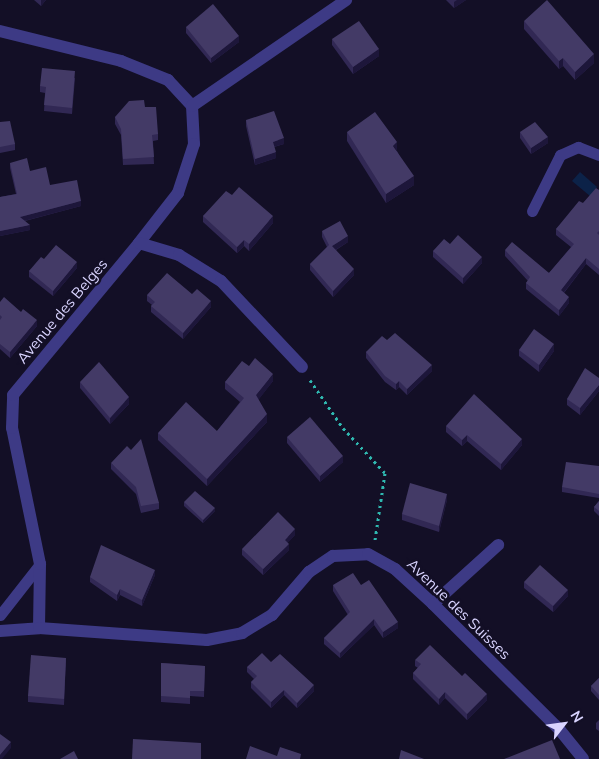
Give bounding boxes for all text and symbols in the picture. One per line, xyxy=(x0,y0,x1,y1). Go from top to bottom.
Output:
street label: Avenue des Belges xyxy=(13,255,111,367)
street label: Avenue des Suisses xyxy=(404,555,514,663)
north arrow xyxy=(539,699,589,749)
text: N xyxy=(567,707,587,726)

